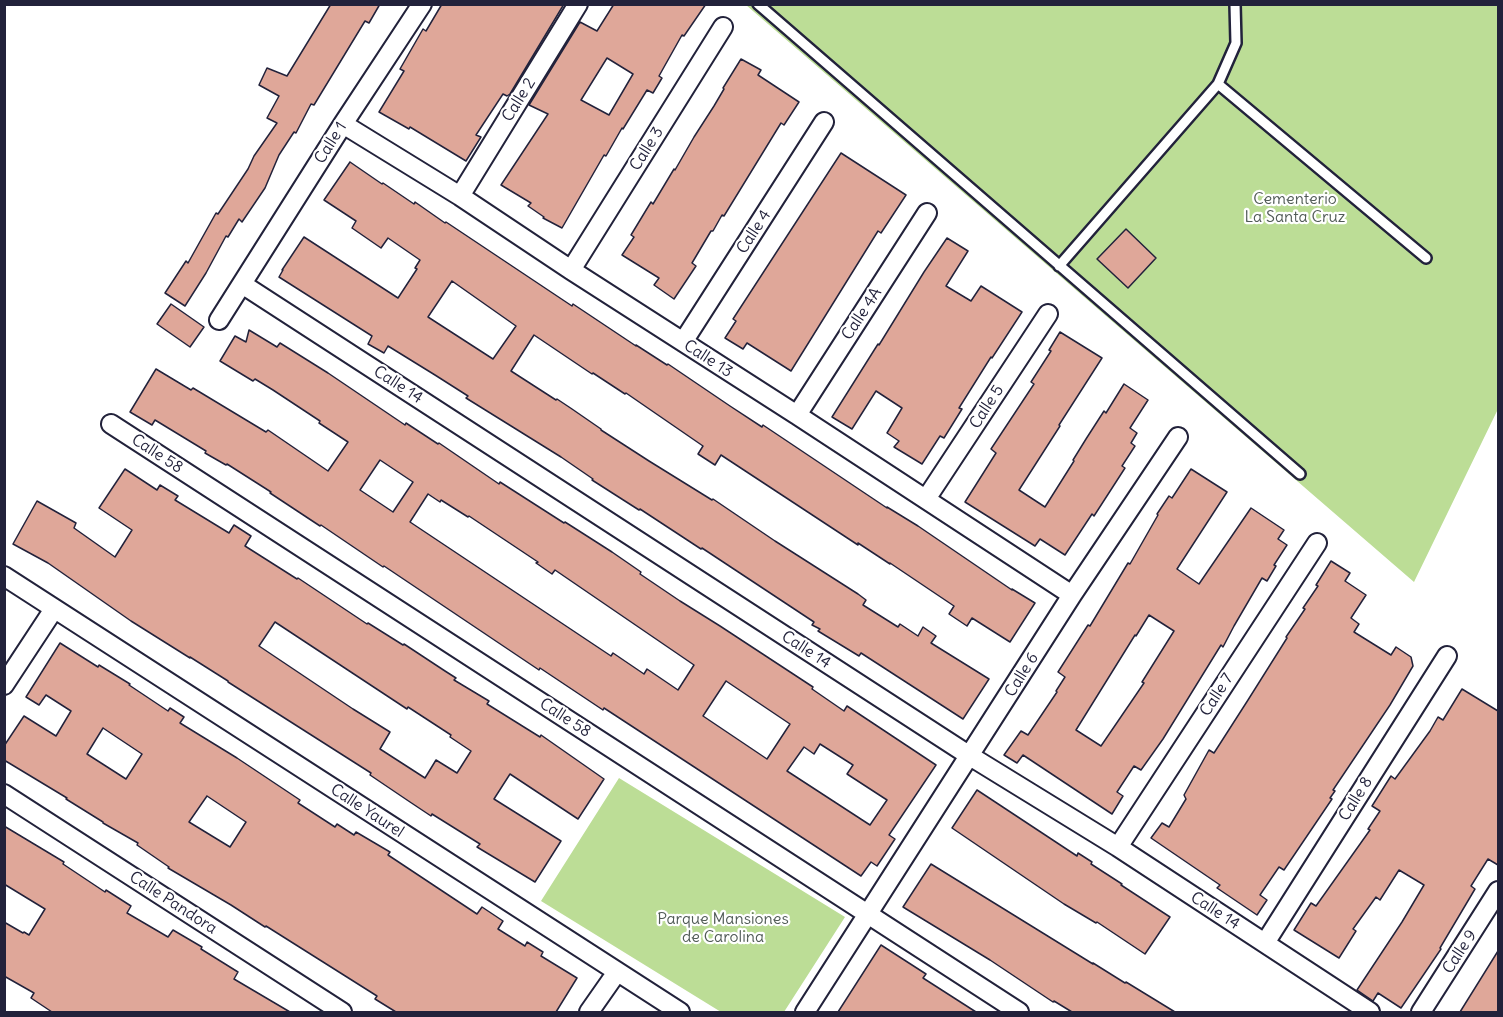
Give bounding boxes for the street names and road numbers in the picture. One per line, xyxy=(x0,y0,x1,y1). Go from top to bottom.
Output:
street label: Calle 2 xyxy=(498,75,540,125)
street label: Calle 1 xyxy=(311,119,351,167)
street label: Calle 3 xyxy=(626,123,668,175)
street label: Calle 4 xyxy=(733,206,775,258)
street label: Calle 4A xyxy=(838,284,886,344)
street label: Calle 13 xyxy=(680,336,736,382)
street label: Calle 14 xyxy=(370,362,426,408)
street label: Calle 5 xyxy=(966,382,1008,432)
street label: Calle 58 xyxy=(128,430,186,478)
street label: Calle 14 xyxy=(778,627,834,673)
street label: Calle 6 xyxy=(1001,649,1043,701)
street label: Calle 7 xyxy=(1196,670,1238,720)
street label: Calle 58 xyxy=(536,694,594,742)
street label: Calle 8 xyxy=(1335,773,1377,825)
street label: Calle Yaurel xyxy=(327,780,407,842)
street label: Calle Pandora xyxy=(126,868,220,938)
street label: Calle 14 xyxy=(1187,888,1243,934)
street label: Calle 9 xyxy=(1439,927,1481,977)

